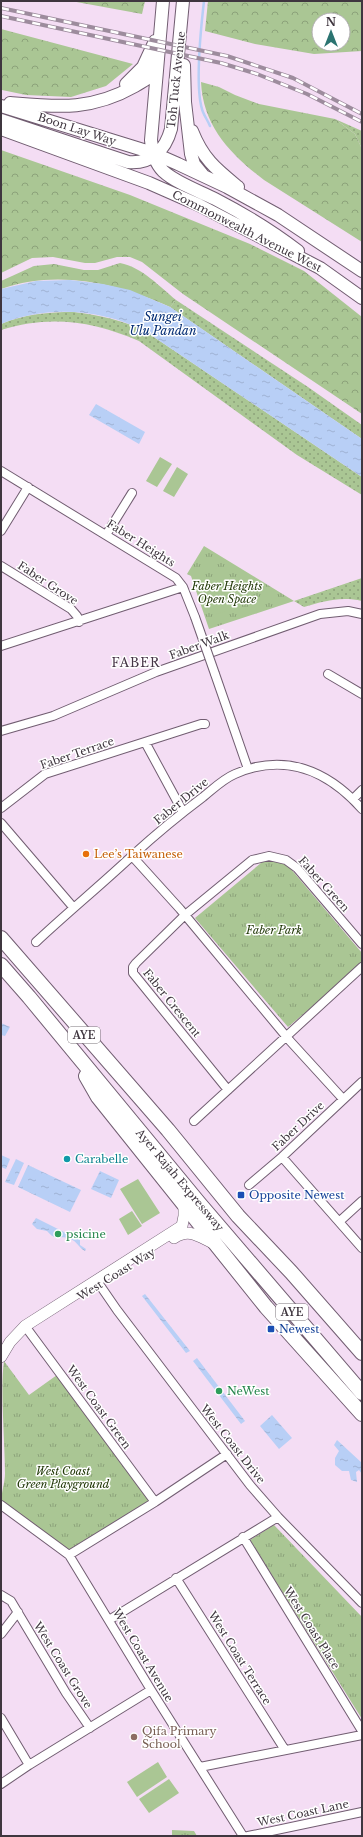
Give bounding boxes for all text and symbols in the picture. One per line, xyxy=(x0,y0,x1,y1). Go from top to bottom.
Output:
north arrow xyxy=(311,12,351,52)
text: N xyxy=(326,15,337,29)
street label: Toh Tuck Avenue xyxy=(164,31,188,129)
street label: Boon Lay Way xyxy=(36,110,118,148)
street label: Commonwealth Avenue West xyxy=(170,187,325,275)
water label: Sungei Ulu Pandan xyxy=(130,309,197,338)
street label: Faber Heights xyxy=(104,516,178,570)
street label: Faber Grove xyxy=(15,558,81,608)
park label: Faber Heights Open Space xyxy=(191,579,262,606)
street label: Faber Walk xyxy=(167,628,231,662)
district label: FABER xyxy=(112,655,160,670)
street label: Faber Terrace xyxy=(38,734,116,772)
street label: Faber Drive xyxy=(151,775,211,827)
place label: Lee’s Taiwanese xyxy=(94,847,183,861)
marker: Lee’s Taiwanese xyxy=(81,849,91,859)
street label: Faber Green xyxy=(296,853,353,915)
park label: Faber Park xyxy=(245,923,302,937)
street label: Faber Crescent xyxy=(140,966,204,1041)
road number: AYE xyxy=(68,1027,100,1043)
street label: Faber Drive xyxy=(269,1098,327,1154)
street label: Ayer Rajah Expressway xyxy=(132,1125,227,1234)
place label: Carabelle xyxy=(75,1152,128,1166)
marker: Carabelle xyxy=(62,1154,72,1164)
place label: Opposite Newest xyxy=(249,1188,345,1202)
marker: Opposite Newest xyxy=(236,1190,246,1200)
place label: psicine xyxy=(66,1227,106,1241)
marker: psicine xyxy=(53,1229,63,1239)
street label: West Coast Way xyxy=(73,1244,158,1304)
road number: AYE xyxy=(276,1304,308,1320)
place label: Newest xyxy=(279,1322,320,1336)
marker: Newest xyxy=(266,1324,276,1334)
street label: West Coast Green xyxy=(63,1362,134,1452)
place label: NeWest xyxy=(227,1384,270,1398)
marker: NeWest xyxy=(214,1386,224,1396)
street label: West Coast Drive xyxy=(197,1401,268,1486)
park label: West Coast Green Playground xyxy=(17,1464,110,1491)
street label: West Coast Place xyxy=(280,1583,343,1672)
street label: West Coast Avenue xyxy=(109,1605,176,1704)
street label: West Coast Terrace xyxy=(205,1608,274,1707)
street label: West Coast Grove xyxy=(30,1618,95,1711)
place label: Qifa Primary School xyxy=(142,1724,217,1751)
marker: Qifa Primary School xyxy=(129,1732,139,1742)
street label: West Coast Lane xyxy=(255,1796,350,1830)

